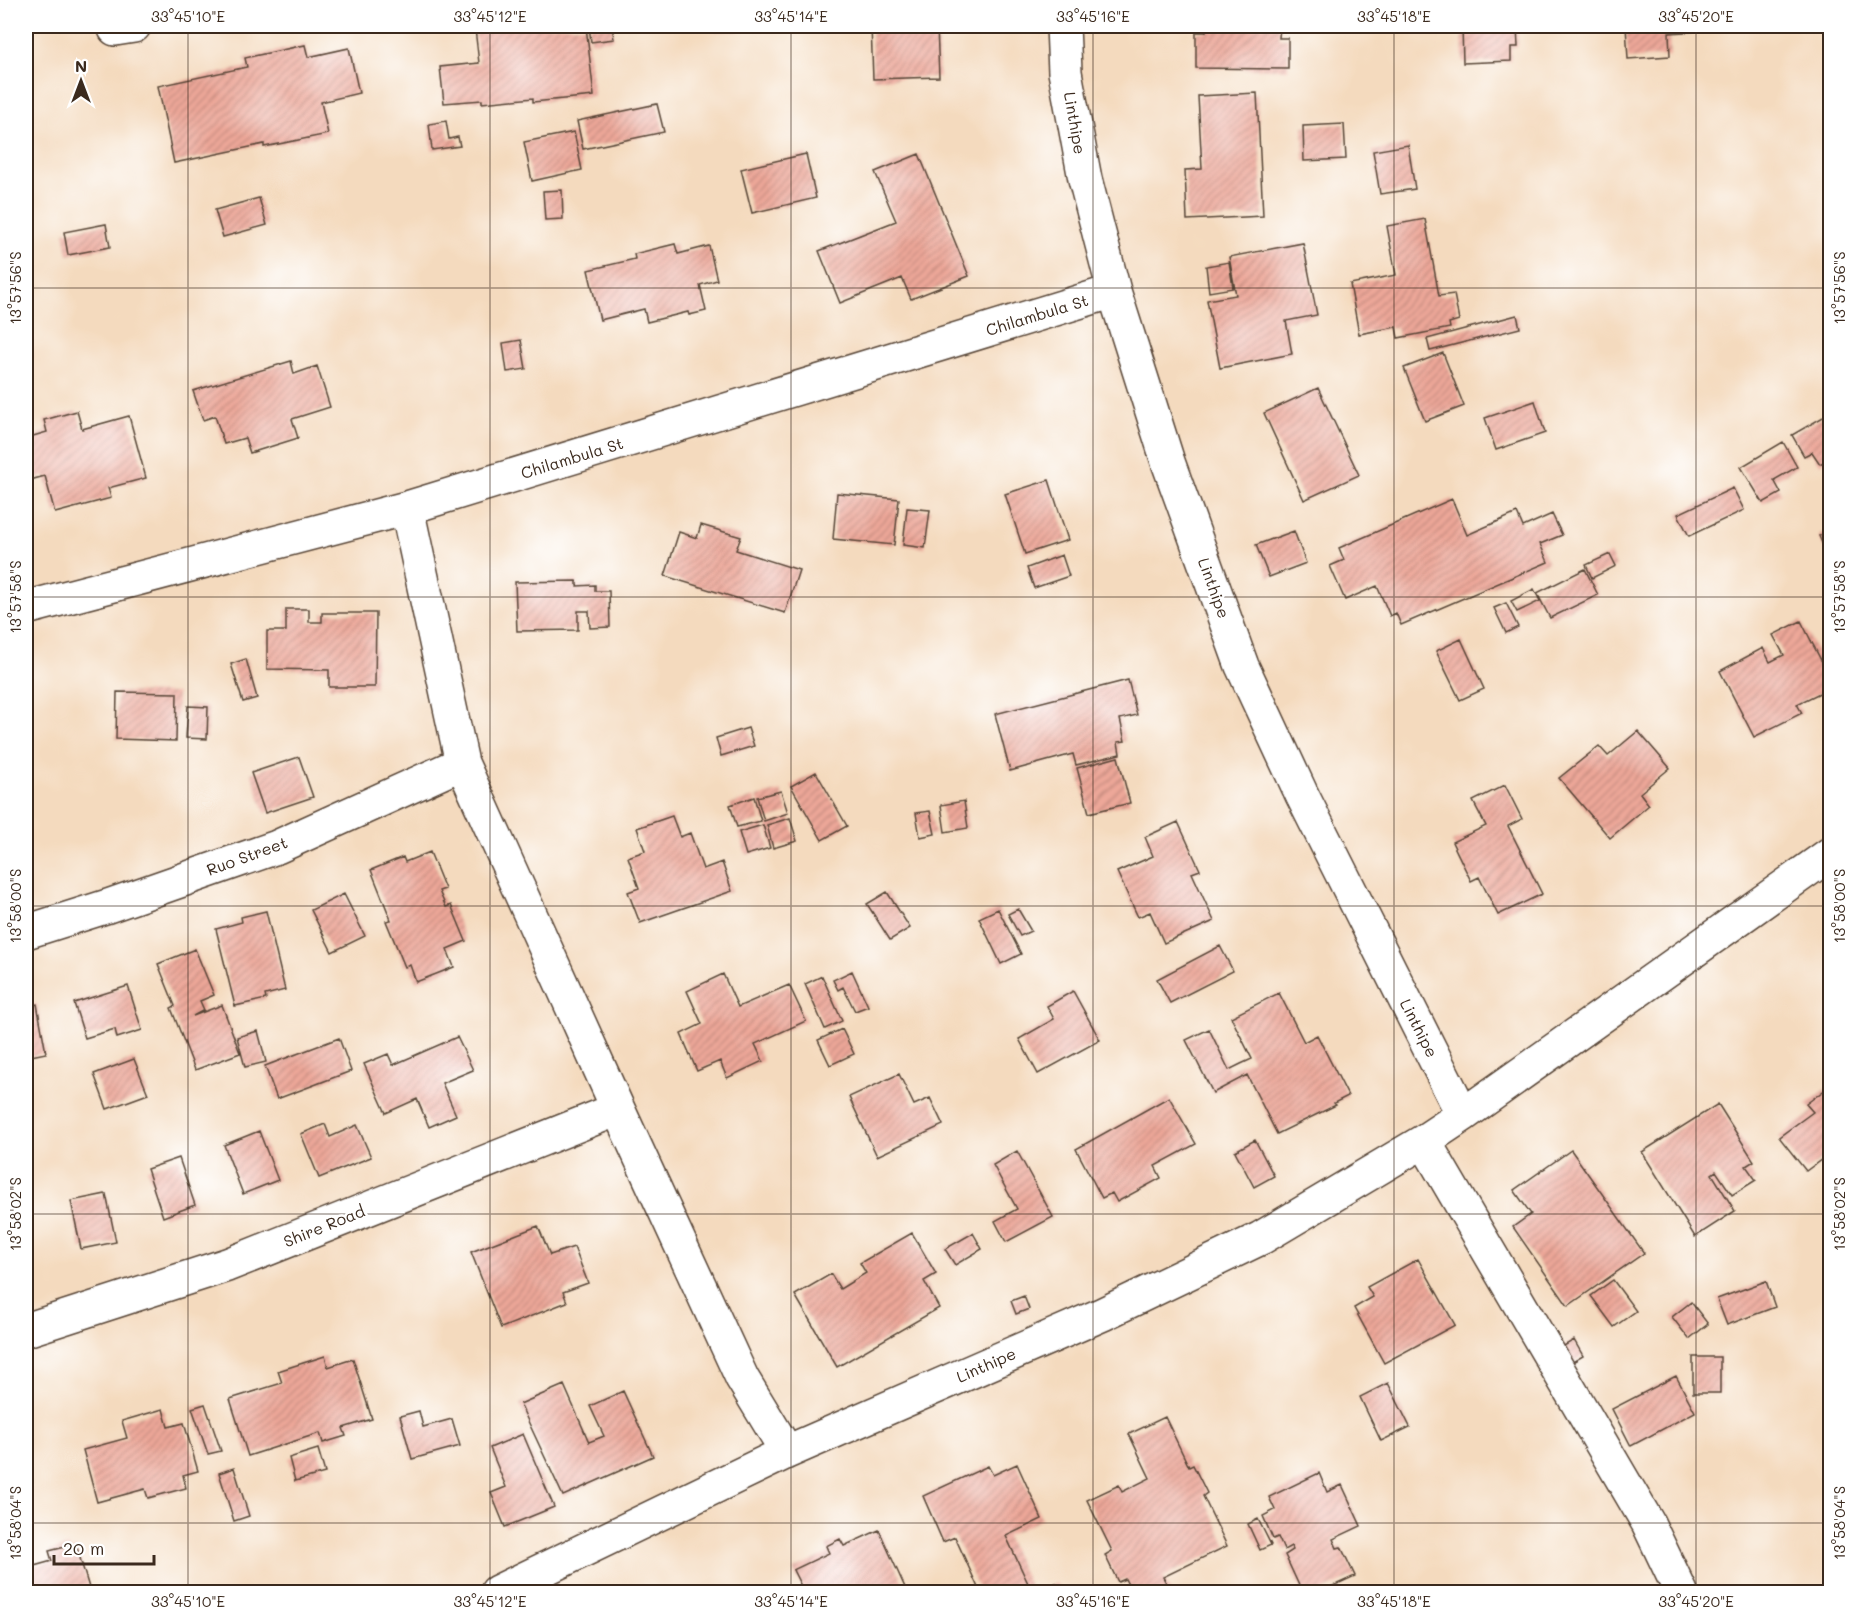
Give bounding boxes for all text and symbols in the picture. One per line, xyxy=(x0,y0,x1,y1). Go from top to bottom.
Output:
text: 33°45'10"E xyxy=(151,6,225,26)
text: 33°45'12"E xyxy=(453,6,527,26)
text: 33°45'14"E xyxy=(754,6,828,26)
text: 33°45'16"E xyxy=(1056,6,1130,26)
text: 33°45'18"E xyxy=(1357,6,1431,26)
text: 33°45'20"E xyxy=(1658,6,1734,26)
north arrow xyxy=(51,51,111,111)
text: N xyxy=(75,55,87,76)
street label: Linthipe xyxy=(1060,90,1091,156)
text: 13°57'56"S xyxy=(5,251,25,325)
text: 13°57'56"S xyxy=(1829,251,1849,325)
street label: Chilambula St xyxy=(983,289,1091,340)
street label: Chilambula St xyxy=(518,432,626,483)
street label: Linthipe xyxy=(1194,555,1235,621)
text: 13°57'58"S xyxy=(5,560,25,634)
text: 13°57'58"S xyxy=(1829,560,1849,634)
street label: Ruo Street xyxy=(204,831,290,880)
text: 13°58'00"S xyxy=(5,869,25,943)
text: 13°58'00"S xyxy=(1829,869,1849,943)
street label: Linthipe xyxy=(1396,995,1443,1061)
text: 13°58'02"S xyxy=(5,1177,25,1251)
text: 13°58'02"S xyxy=(1829,1177,1849,1251)
street label: Shire Road xyxy=(280,1200,368,1251)
street label: Linthipe xyxy=(953,1342,1019,1387)
text: 13°58'04"S xyxy=(5,1486,25,1560)
text: 13°58'04"S xyxy=(1829,1486,1849,1560)
scale bar xyxy=(54,1528,154,1566)
text: 20 m xyxy=(63,1536,104,1560)
text: 33°45'10"E xyxy=(151,1591,225,1611)
text: 33°45'12"E xyxy=(453,1591,527,1611)
text: 33°45'14"E xyxy=(754,1591,828,1611)
text: 33°45'16"E xyxy=(1056,1591,1130,1611)
text: 33°45'18"E xyxy=(1357,1591,1431,1611)
text: 33°45'20"E xyxy=(1658,1591,1734,1611)

